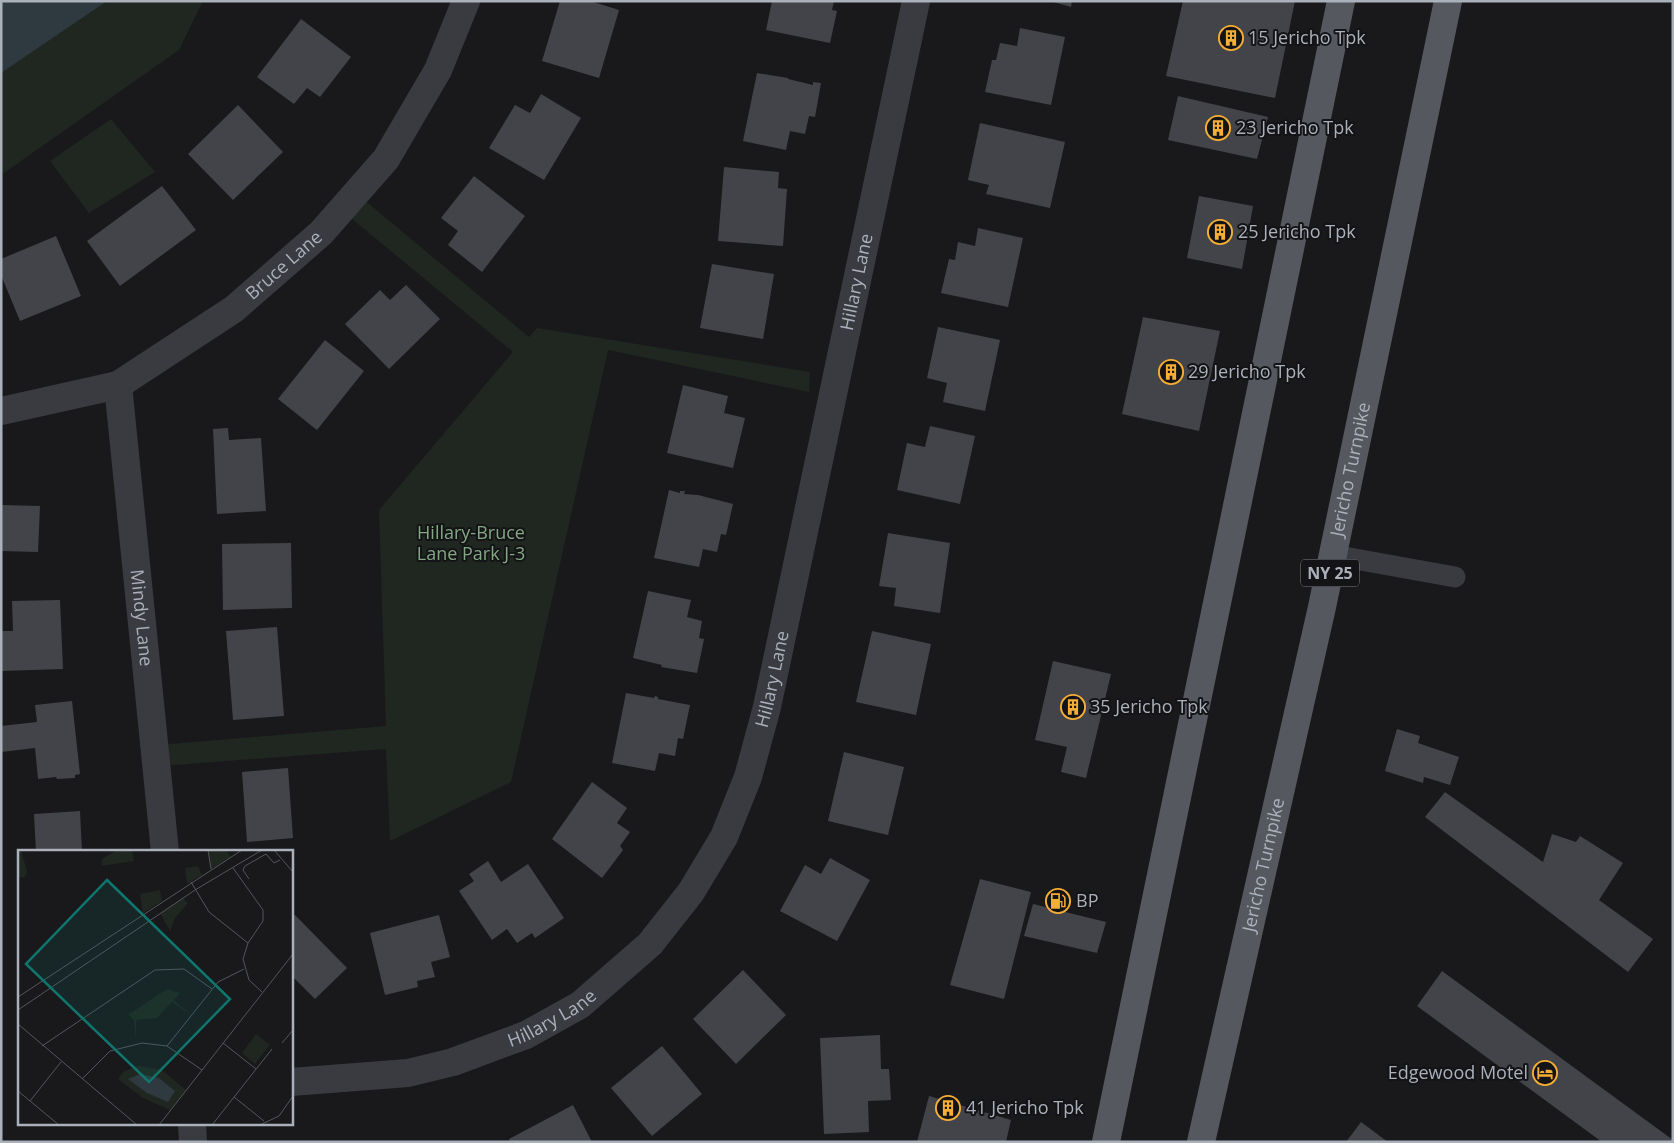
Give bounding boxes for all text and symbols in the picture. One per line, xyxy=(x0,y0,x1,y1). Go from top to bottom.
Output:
building icon: 15 Jericho Tpk xyxy=(1218,25,1244,51)
place label: 15 Jericho Tpk xyxy=(1248,25,1366,49)
building icon: 23 Jericho Tpk xyxy=(1205,115,1231,141)
place label: 23 Jericho Tpk xyxy=(1236,115,1354,139)
building icon: 25 Jericho Tpk xyxy=(1207,219,1233,245)
place label: 25 Jericho Tpk xyxy=(1238,219,1356,243)
street label: Bruce Lane xyxy=(240,225,327,304)
street label: Hillary Lane xyxy=(834,231,878,333)
building icon: 29 Jericho Tpk xyxy=(1158,359,1184,385)
place label: 29 Jericho Tpk xyxy=(1188,359,1306,383)
street label: Jericho Turnpike xyxy=(1324,400,1375,541)
park label: Hillary-Bruce Lane Park J-3 xyxy=(417,520,525,565)
road number: NY 25 xyxy=(1301,560,1359,586)
street label: Mindy Lane xyxy=(126,568,159,667)
street label: Hillary Lane xyxy=(749,628,794,730)
building icon: 35 Jericho Tpk xyxy=(1060,694,1086,720)
place label: 35 Jericho Tpk xyxy=(1090,694,1208,718)
street label: Jericho Turnpike xyxy=(1235,796,1289,936)
inset map xyxy=(18,850,292,1126)
fuel station icon: BP xyxy=(1045,888,1071,914)
place label: BP xyxy=(1076,888,1098,912)
street label: Hillary Lane xyxy=(504,983,601,1052)
place label: Edgewood Motel xyxy=(1388,1060,1528,1084)
hotel icon: Edgewood Motel xyxy=(1532,1060,1558,1086)
building icon: 41 Jericho Tpk xyxy=(935,1095,961,1121)
place label: 41 Jericho Tpk xyxy=(966,1095,1084,1119)

